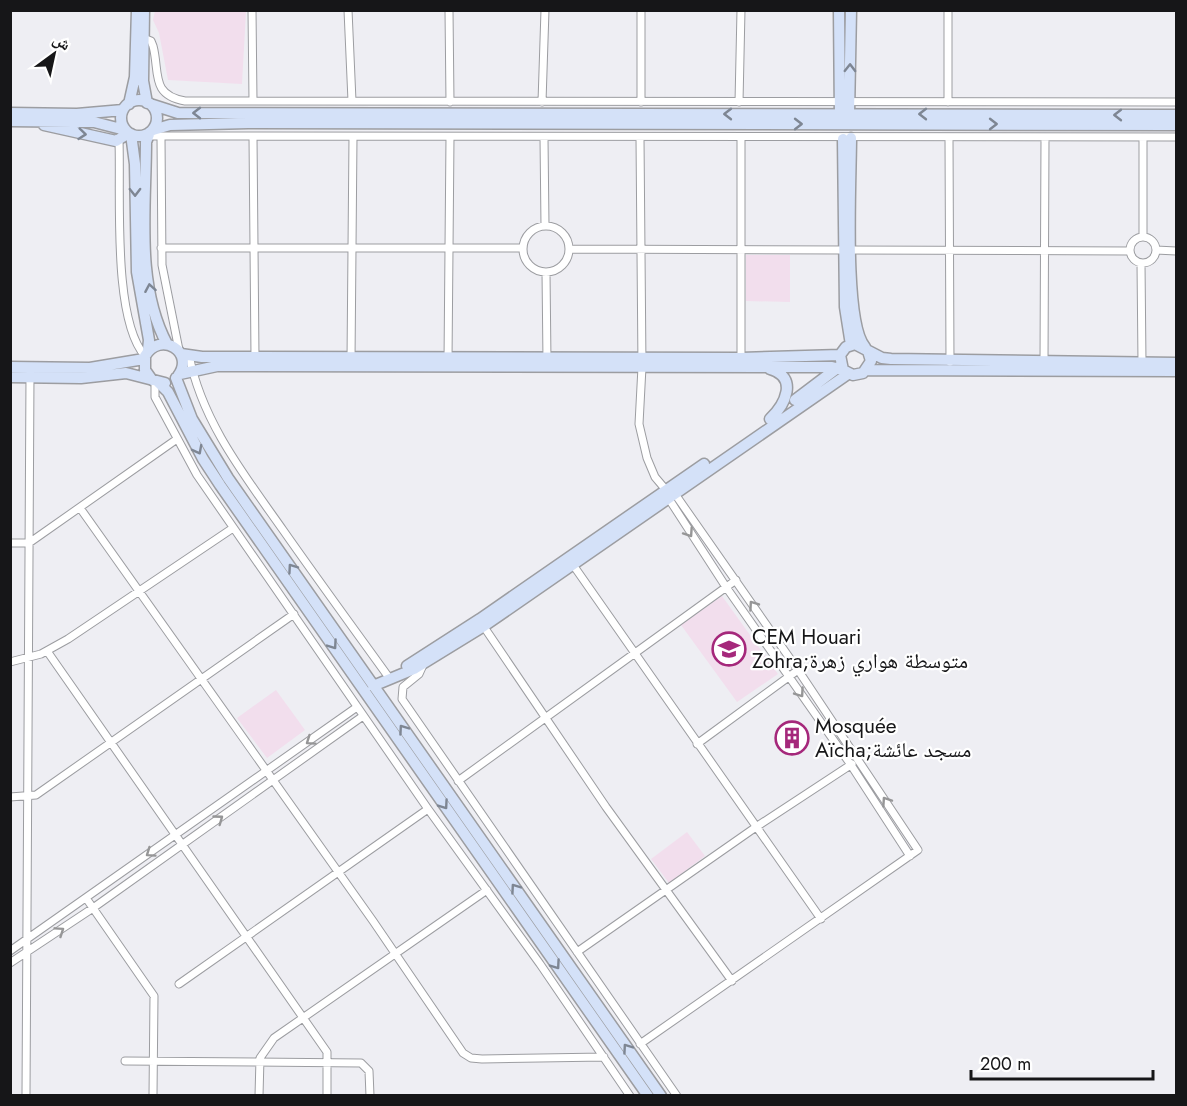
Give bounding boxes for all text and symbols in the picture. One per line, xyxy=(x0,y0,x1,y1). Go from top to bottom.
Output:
north arrow xyxy=(24,24,84,84)
text: ش xyxy=(49,28,75,56)
one-way arrow xyxy=(844,64,856,73)
one-way arrow xyxy=(193,107,202,119)
one-way arrow xyxy=(724,108,733,120)
one-way arrow xyxy=(919,108,928,120)
one-way arrow xyxy=(1114,109,1123,121)
one-way arrow xyxy=(794,118,803,130)
one-way arrow xyxy=(989,118,998,130)
one-way arrow xyxy=(77,127,86,140)
one-way arrow xyxy=(129,187,142,196)
one-way arrow xyxy=(144,283,157,293)
one-way arrow xyxy=(191,444,202,454)
one-way arrow xyxy=(682,526,693,537)
one-way arrow xyxy=(288,564,299,575)
one-way arrow xyxy=(749,601,760,612)
place label: CEM Houari Zohra;متوسطة هواري زهرة xyxy=(752,622,968,677)
school or university icon: CEM Houari Zohra;متوسطة هواري زهرة xyxy=(711,631,747,667)
one-way arrow xyxy=(326,638,337,649)
one-way arrow xyxy=(793,687,804,698)
place label: Mosquée Aïcha;مسجد عائشة xyxy=(815,711,971,765)
building icon: Mosquée Aïcha;مسجد عائشة xyxy=(774,720,810,756)
one-way arrow xyxy=(399,724,410,735)
one-way arrow xyxy=(305,734,316,745)
one-way arrow xyxy=(882,797,893,808)
one-way arrow xyxy=(437,798,448,809)
one-way arrow xyxy=(213,815,224,826)
one-way arrow xyxy=(146,846,157,857)
one-way arrow xyxy=(511,884,522,895)
one-way arrow xyxy=(53,927,64,938)
one-way arrow xyxy=(549,958,560,969)
one-way arrow xyxy=(623,1043,634,1054)
scale bar xyxy=(971,1043,1152,1081)
text: 200 m xyxy=(980,1051,1031,1077)

